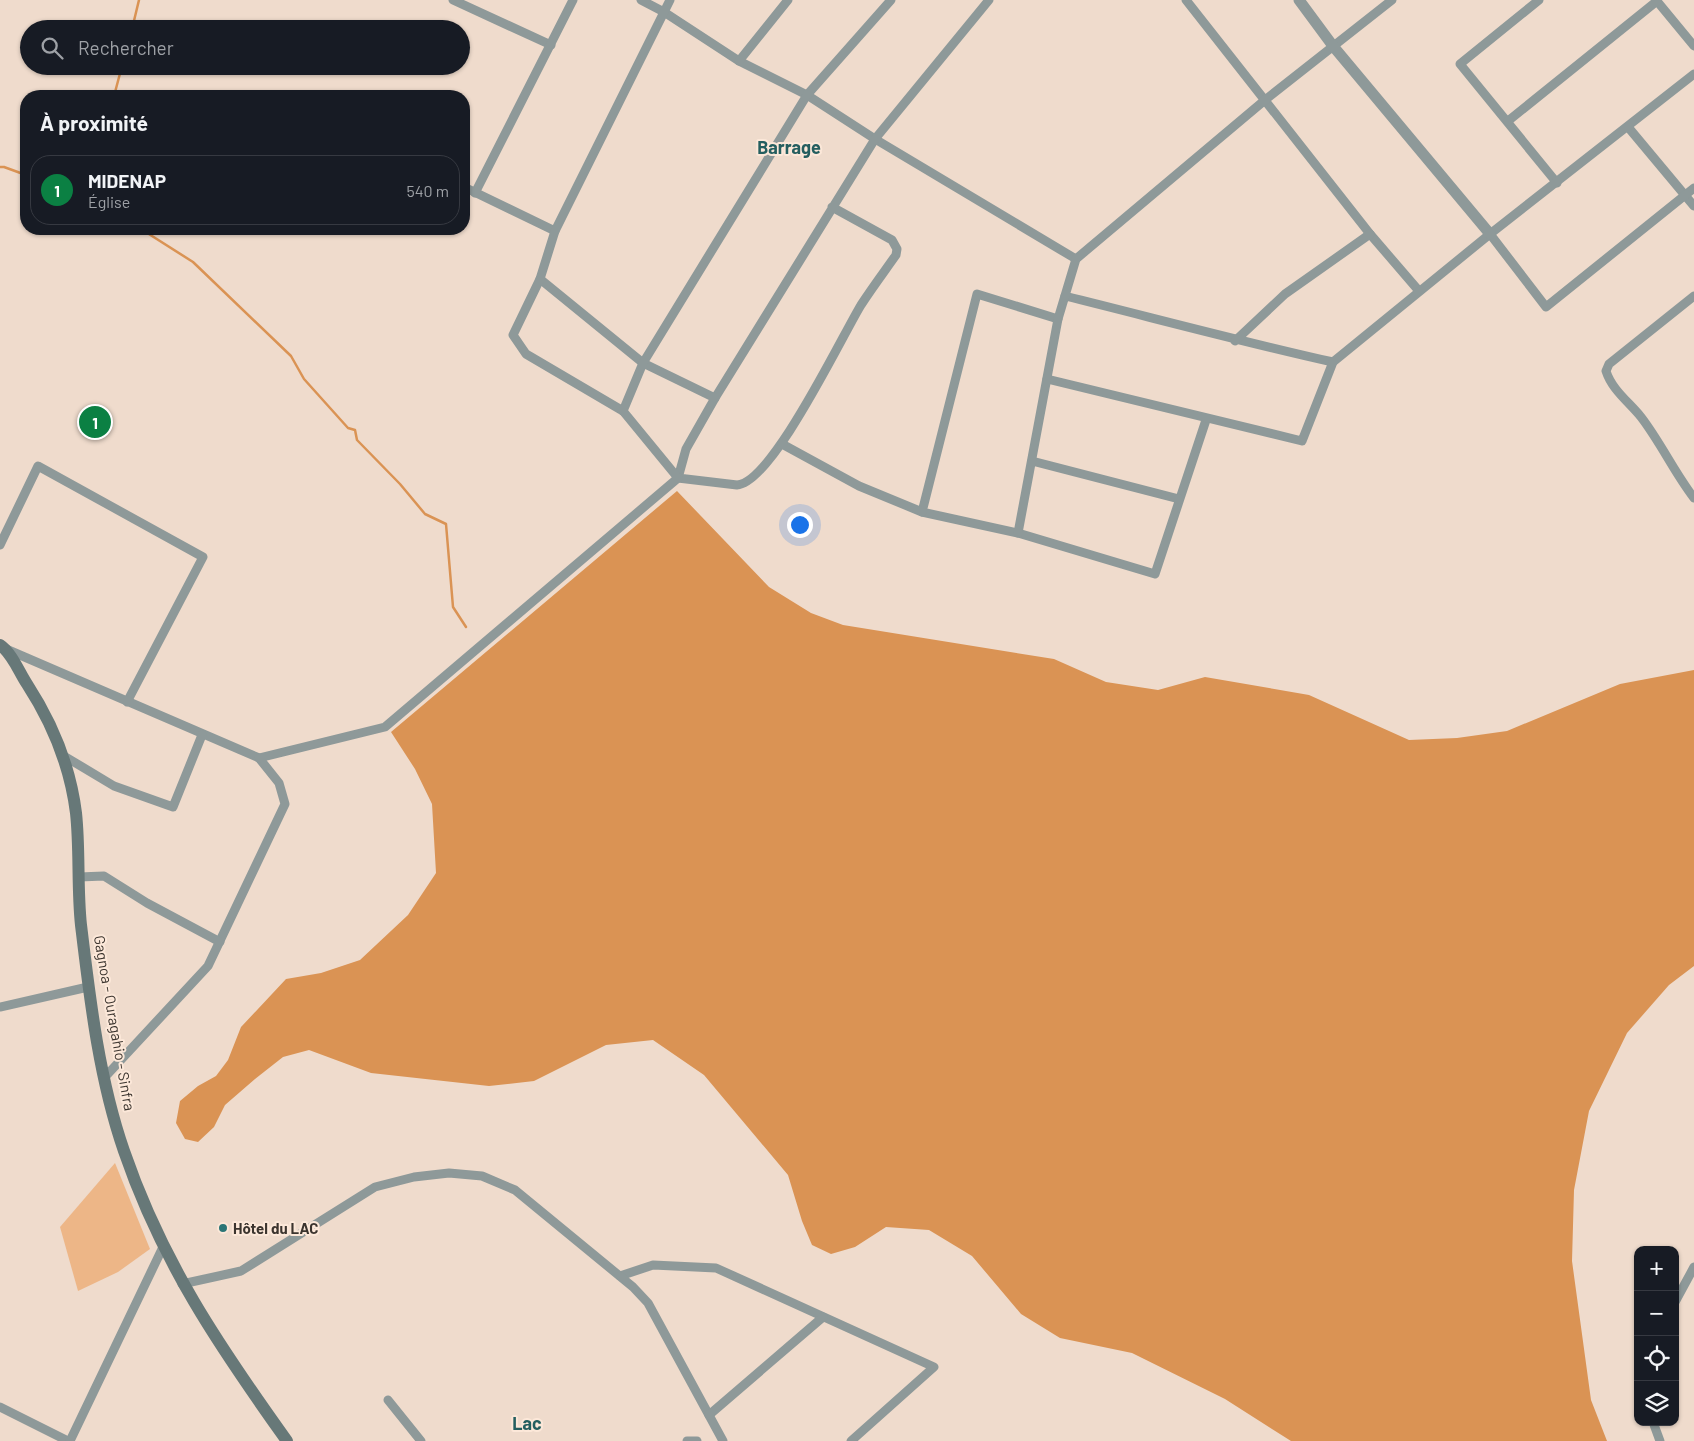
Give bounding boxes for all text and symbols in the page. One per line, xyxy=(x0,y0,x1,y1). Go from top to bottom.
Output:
search box xyxy=(20,20,470,75)
icon: search xyxy=(38,34,66,62)
text: Rechercher xyxy=(78,36,174,59)
text: À proximité xyxy=(40,110,148,135)
district label: Barrage xyxy=(757,136,821,158)
text: MIDENAP xyxy=(88,169,166,192)
text: 1 xyxy=(54,181,60,200)
text: 540 m xyxy=(406,181,449,200)
text: Église xyxy=(88,192,130,211)
pin: 1 xyxy=(79,403,111,441)
your location xyxy=(787,512,813,538)
street label: Gagnoa - Ouragahio - Sinfra xyxy=(91,934,139,1112)
place label: Hôtel du LAC xyxy=(233,1219,318,1237)
marker: Hôtel du LAC xyxy=(217,1222,229,1234)
map controls xyxy=(1634,1246,1679,1426)
button: + xyxy=(1634,1246,1679,1291)
button: − xyxy=(1634,1291,1679,1336)
button: locate xyxy=(1634,1336,1679,1381)
button: layers xyxy=(1634,1381,1679,1426)
district label: Lac xyxy=(512,1412,542,1434)

